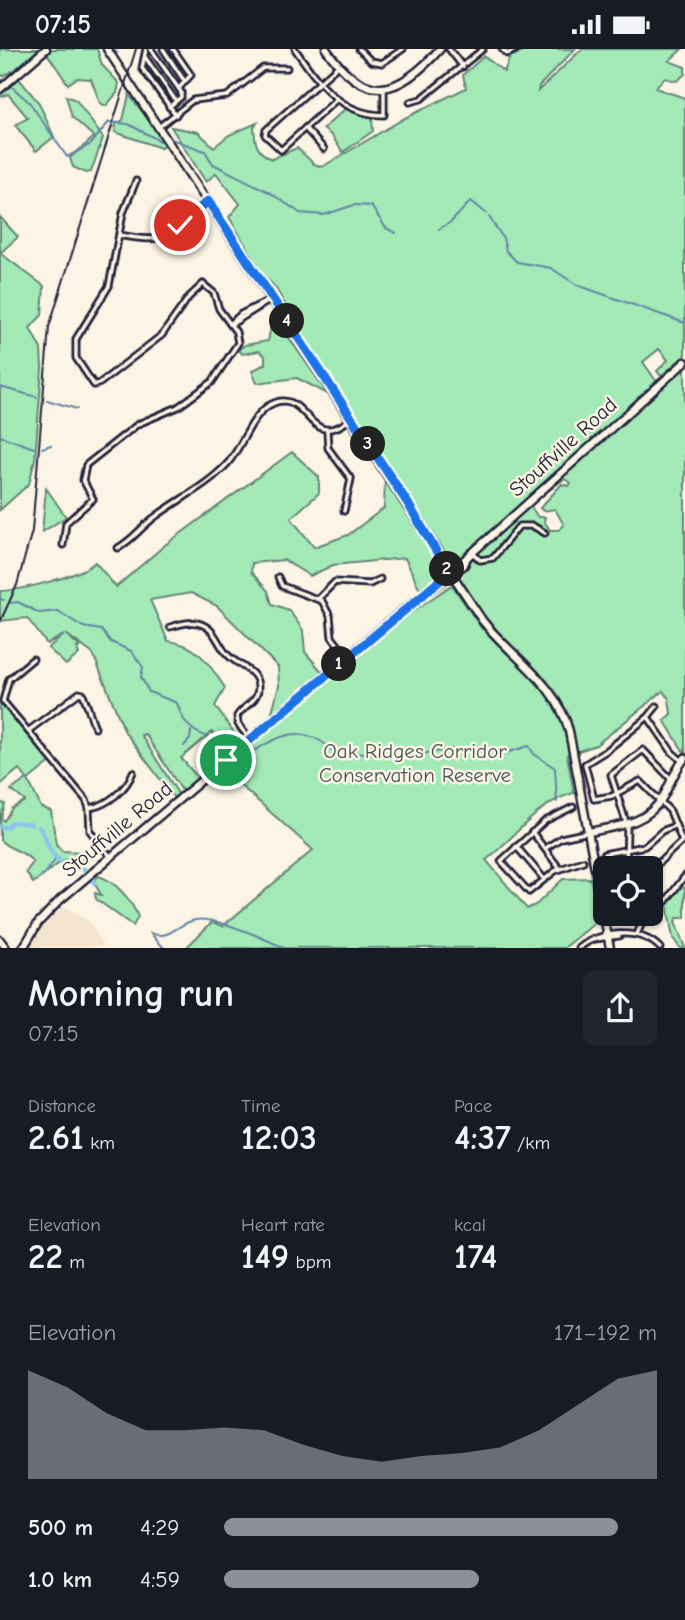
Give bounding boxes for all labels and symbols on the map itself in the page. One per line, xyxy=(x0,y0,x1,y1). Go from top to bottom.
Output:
pin xyxy=(150,195,210,255)
pin: 4 xyxy=(270,303,304,339)
street label: Stouffville Road xyxy=(504,393,622,501)
pin: 3 xyxy=(350,427,386,461)
pin: 2 xyxy=(430,552,464,587)
pin: 1 xyxy=(322,647,356,681)
pin xyxy=(196,730,256,790)
park label: Oak Ridges Corridor Conservation Reserve xyxy=(319,739,511,787)
street label: Stouffville Road xyxy=(57,776,177,882)

